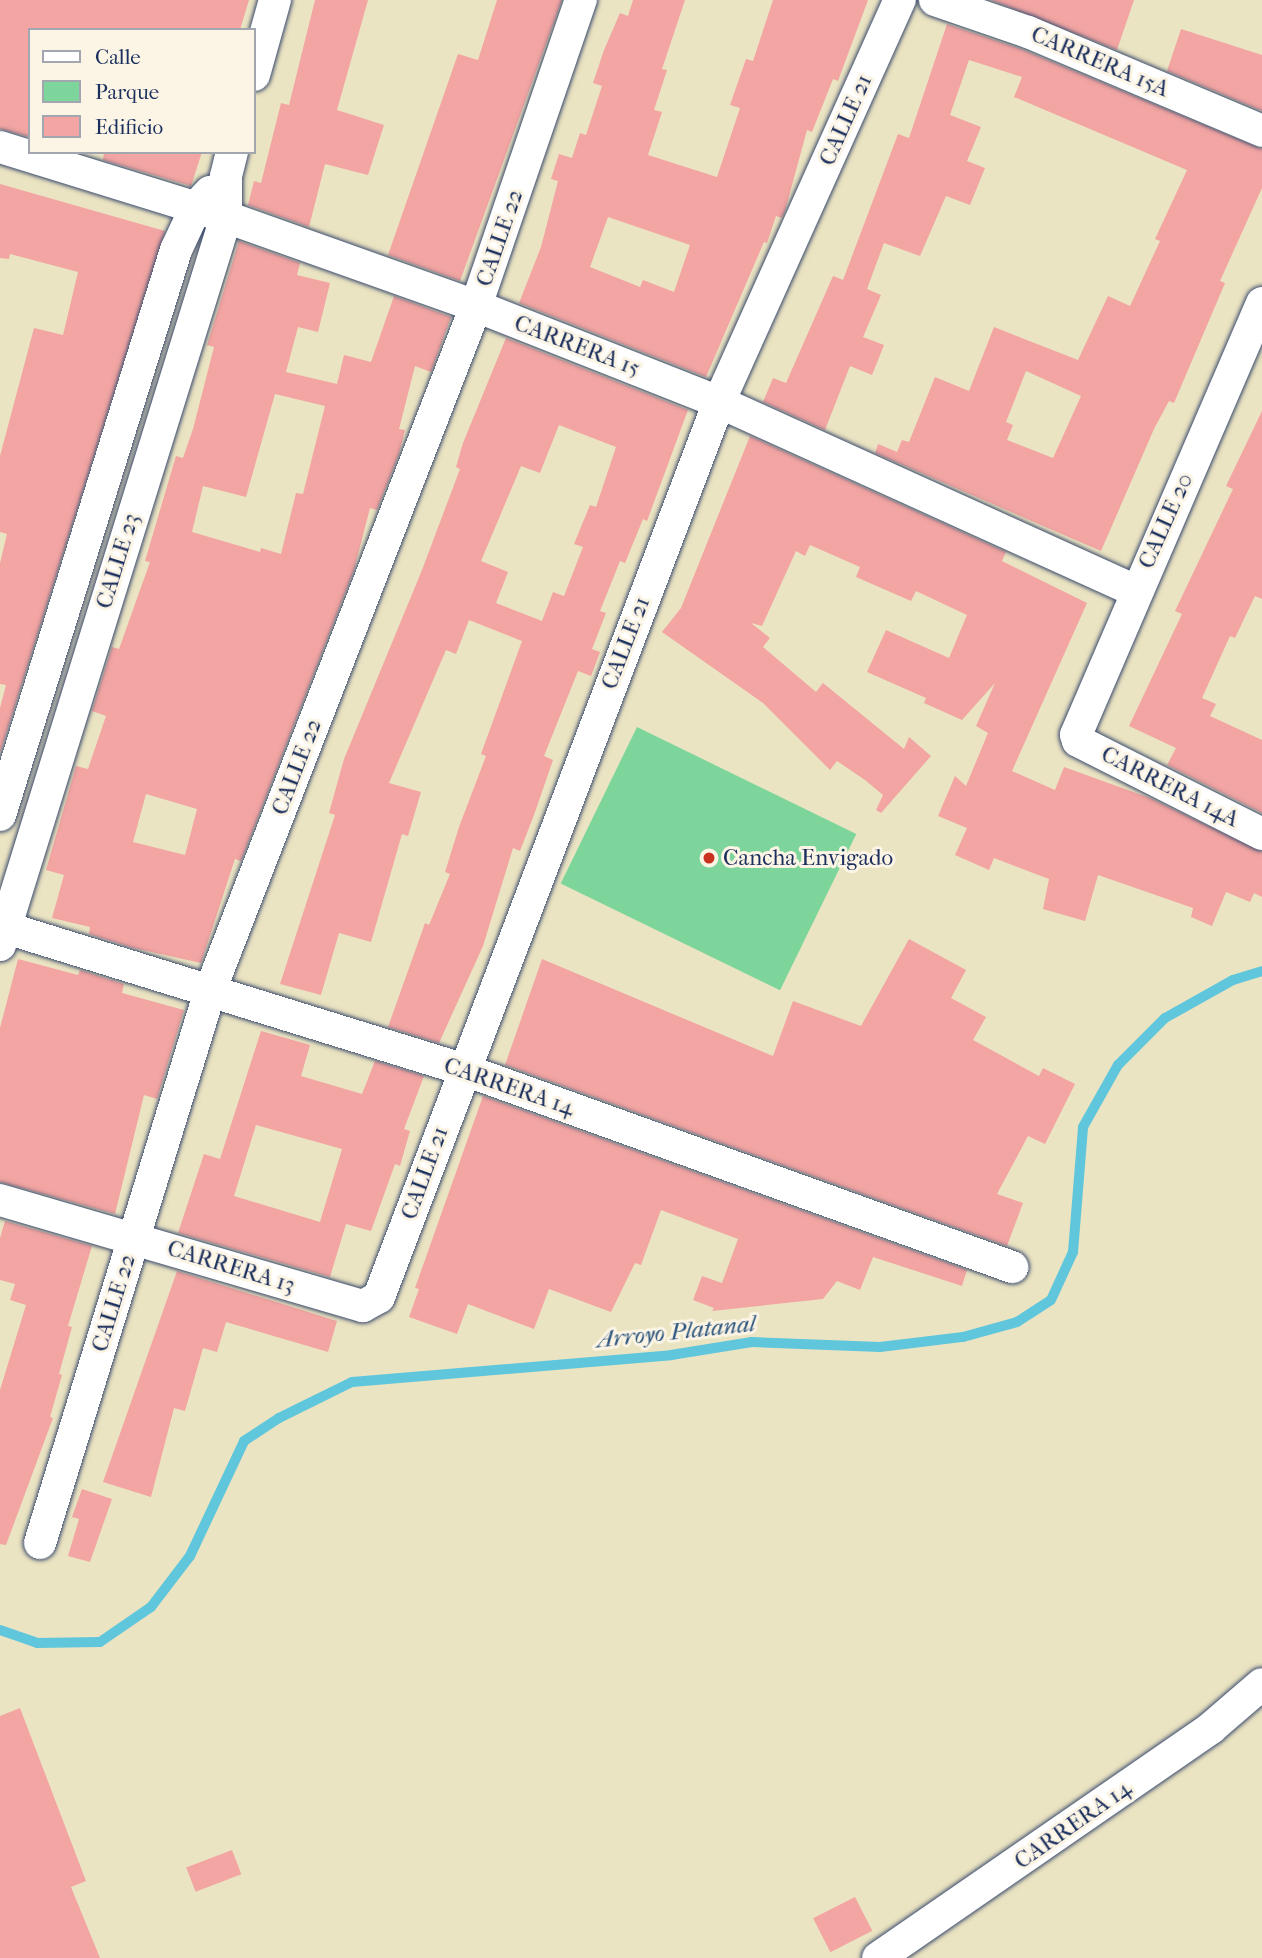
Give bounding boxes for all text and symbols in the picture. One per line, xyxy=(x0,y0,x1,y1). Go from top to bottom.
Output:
street label: CARRERA 15A xyxy=(1027,21,1173,103)
legend xyxy=(28,28,256,154)
text: Calle xyxy=(95,45,141,69)
street label: CALLE 21 xyxy=(814,70,878,170)
text: Parque xyxy=(95,80,159,104)
text: Edificio xyxy=(95,115,163,139)
street label: CALLE 22 xyxy=(471,186,529,290)
street label: CARRERA 15 xyxy=(510,309,644,383)
street label: CALLE 20 xyxy=(1133,469,1199,573)
street label: CALLE 23 xyxy=(90,510,146,612)
street label: CALLE 21 xyxy=(596,593,656,693)
street label: CALLE 22 xyxy=(266,715,328,819)
street label: CARRERA 14A xyxy=(1096,740,1244,834)
place label: Cancha Envigado xyxy=(723,844,893,872)
marker: Cancha Envigado xyxy=(701,850,717,866)
street label: CARRERA 14 xyxy=(440,1052,578,1122)
street label: CALLE 21 xyxy=(395,1123,455,1223)
street label: CARRERA 13 xyxy=(164,1235,298,1299)
street label: CALLE 22 xyxy=(86,1251,142,1355)
water label: Arroyo Platanal xyxy=(595,1309,757,1355)
street label: CARRERA 14 xyxy=(1009,1775,1137,1875)

